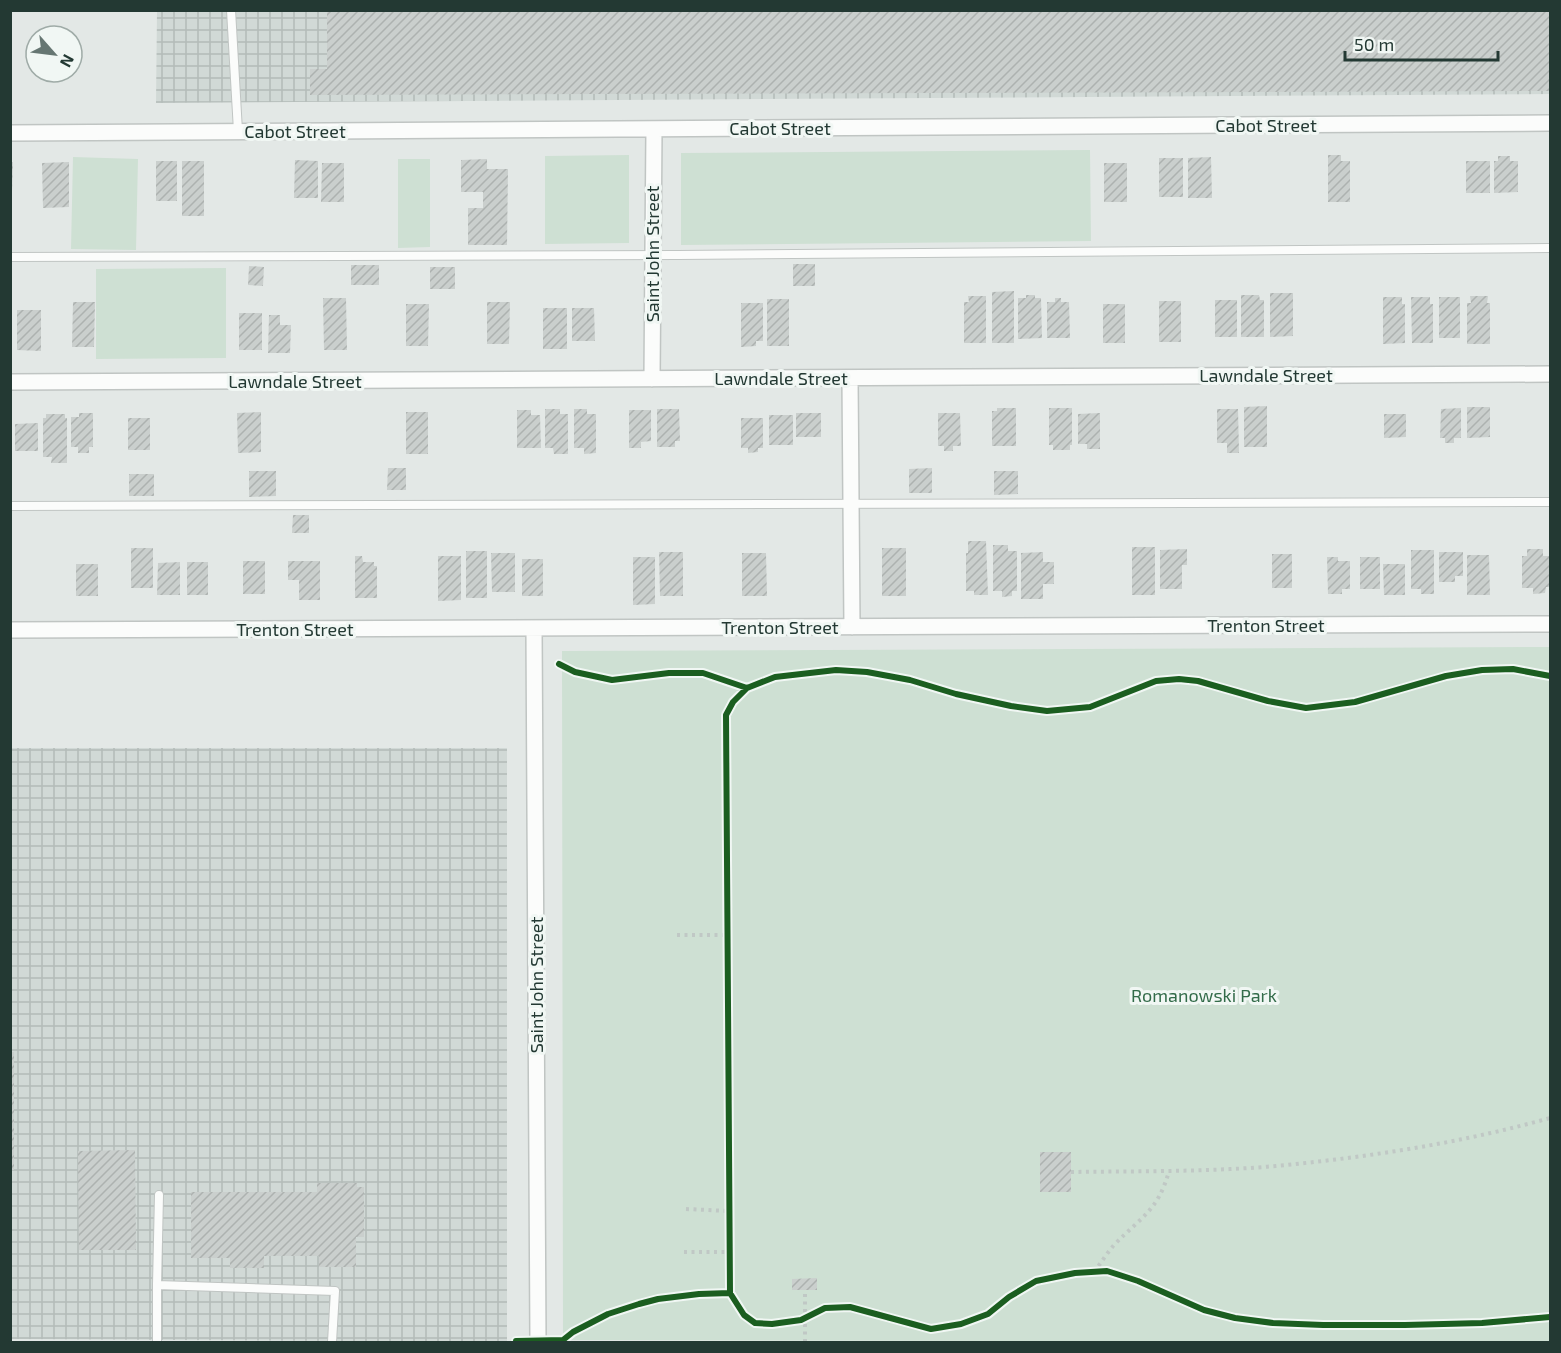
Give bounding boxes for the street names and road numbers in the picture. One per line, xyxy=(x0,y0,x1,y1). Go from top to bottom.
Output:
street label: Cabot Street xyxy=(1215,114,1317,136)
street label: Cabot Street xyxy=(729,117,831,139)
street label: Cabot Street xyxy=(244,120,346,142)
street label: Saint John Street xyxy=(641,186,663,322)
street label: Lawndale Street xyxy=(1199,364,1333,386)
street label: Lawndale Street xyxy=(714,367,848,389)
street label: Lawndale Street xyxy=(228,370,362,392)
street label: Trenton Street xyxy=(1207,614,1325,636)
street label: Trenton Street xyxy=(721,616,839,638)
street label: Trenton Street xyxy=(236,618,354,640)
street label: Saint John Street xyxy=(525,917,547,1053)

